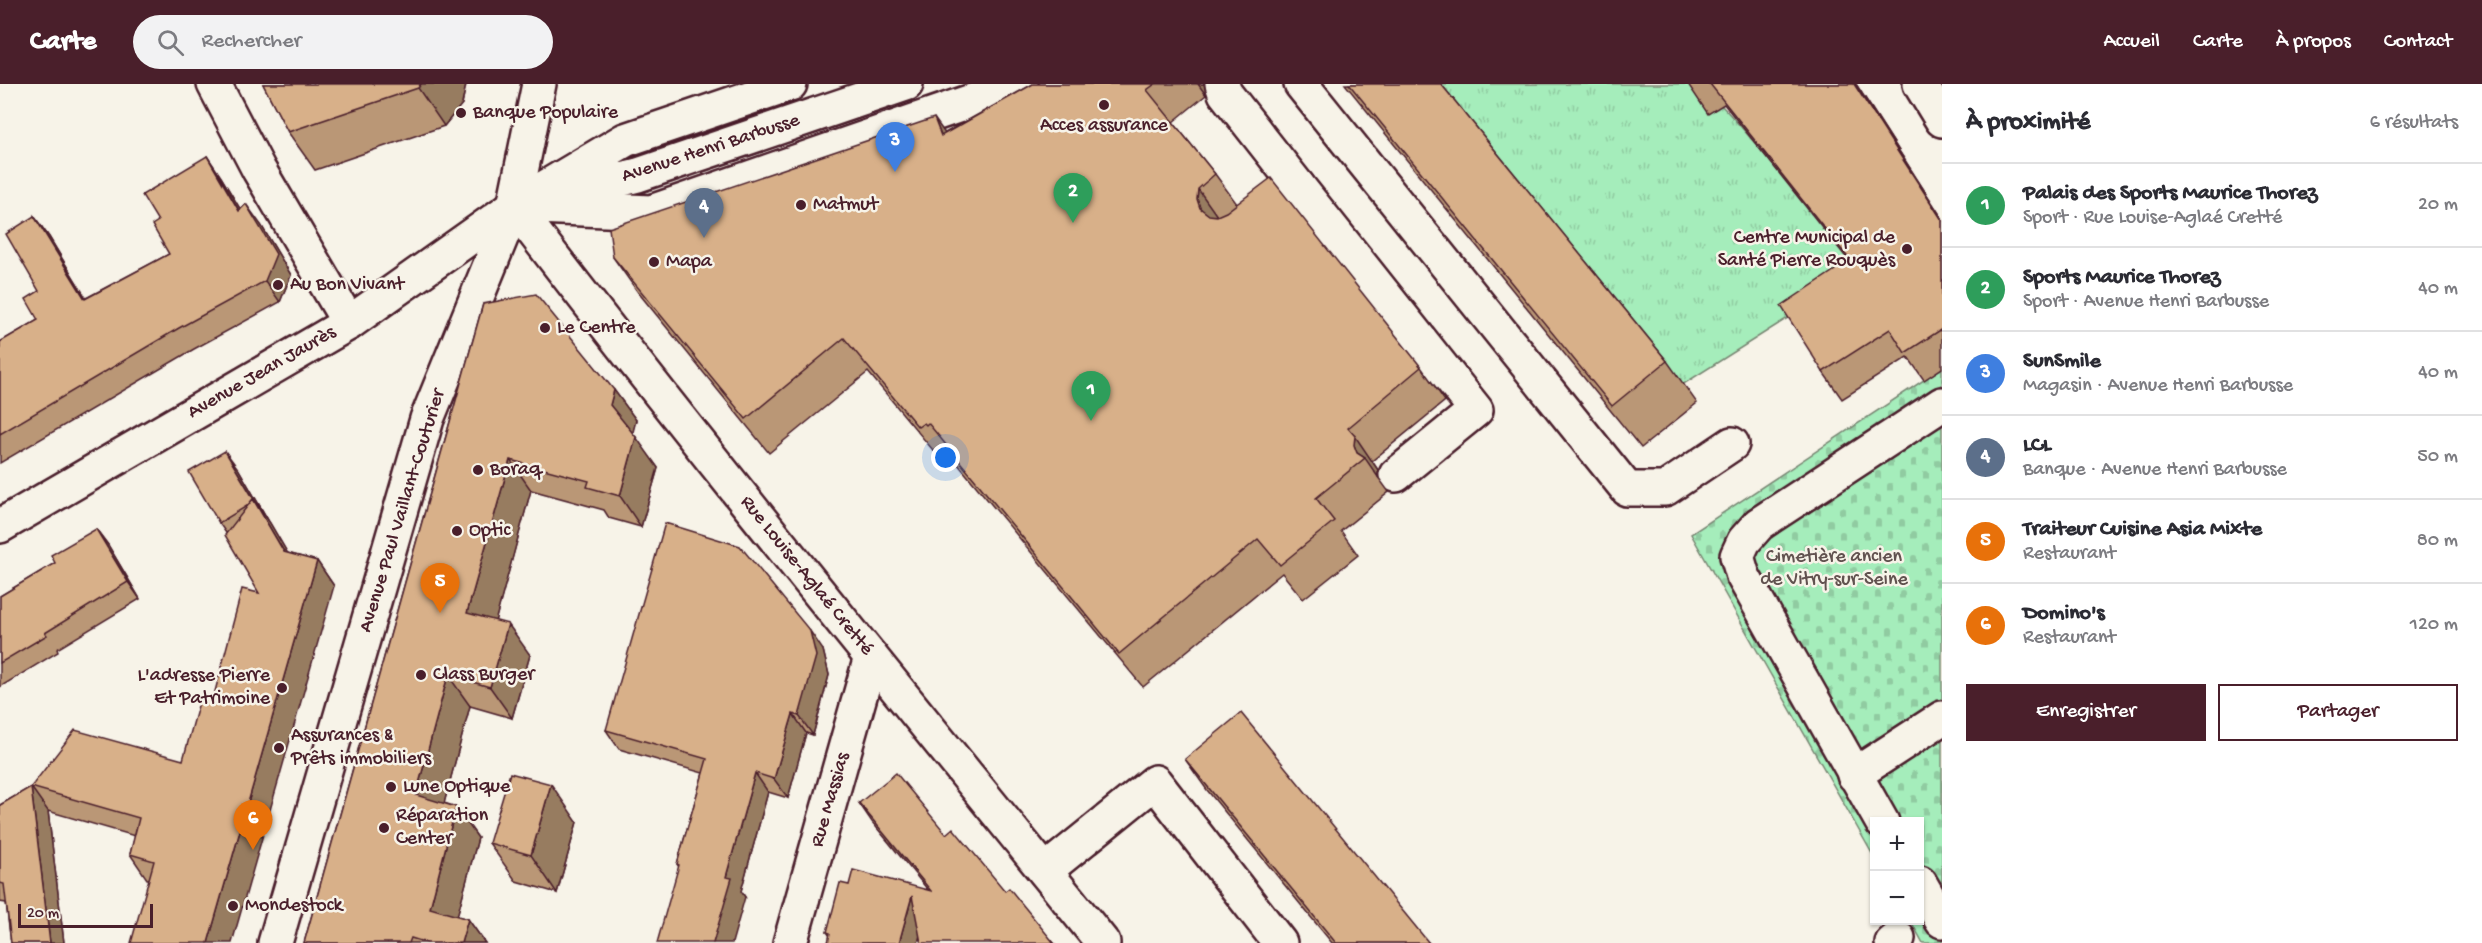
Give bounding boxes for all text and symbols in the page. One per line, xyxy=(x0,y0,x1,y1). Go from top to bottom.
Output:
search box xyxy=(133,15,553,69)
text: Carte xyxy=(30,26,97,59)
icon: search xyxy=(154,26,187,59)
text: Rechercher xyxy=(202,29,301,55)
text: Accueil xyxy=(2103,30,2160,55)
text: Carte xyxy=(2193,30,2243,55)
text: À propos xyxy=(2276,30,2351,55)
text: Contact xyxy=(2384,30,2452,55)
marker: Acces assurance xyxy=(1097,98,1111,112)
place label: Banque Populaire xyxy=(472,102,619,125)
marker: Banque Populaire xyxy=(454,106,468,120)
text: À proximité xyxy=(1966,108,2090,139)
street label: Avenue Henri Barbusse xyxy=(619,109,803,189)
text: 6 résultats xyxy=(2370,112,2458,135)
place label: Acces assurance xyxy=(1040,115,1169,138)
pin: 3 xyxy=(876,122,914,172)
pin: 2 xyxy=(1054,174,1092,223)
text: Palais des Sports Maurice Thorez xyxy=(2023,181,2318,207)
pin: 4 xyxy=(684,188,724,238)
place label: Matmut xyxy=(813,194,880,217)
text: 1 xyxy=(1981,194,1990,217)
text: 20 m xyxy=(2418,194,2458,217)
marker: Matmut xyxy=(794,198,808,212)
text: Sport · Rue Louise-Aglaé Cretté xyxy=(2023,207,2282,230)
place label: Centre Municipal de Santé Pierre Rouquès xyxy=(1718,227,1896,273)
marker: Centre Municipal de Santé Pierre Rouquès xyxy=(1900,242,1914,256)
place label: Mapa xyxy=(666,251,713,274)
marker: Mapa xyxy=(647,255,661,269)
text: Sports Maurice Thorez xyxy=(2023,265,2220,291)
place label: Au Bon Vivant xyxy=(290,274,406,297)
marker: Au Bon Vivant xyxy=(271,278,285,292)
text: 2 xyxy=(1981,278,1990,301)
text: 40 m xyxy=(2418,278,2458,301)
text: Sport · Avenue Henri Barbusse xyxy=(2023,291,2269,314)
place label: Le Centre xyxy=(557,317,636,340)
street label: Avenue Jean Jaurès xyxy=(184,321,341,425)
marker: Le Centre xyxy=(538,321,552,335)
text: SunSmile xyxy=(2023,349,2101,375)
text: 3 xyxy=(1980,362,1991,385)
text: 40 m xyxy=(2418,362,2458,385)
pin: 1 xyxy=(1072,372,1110,421)
text: Magasin · Avenue Henri Barbusse xyxy=(2023,375,2293,398)
street label: Avenue Paul Vaillant-Couturier xyxy=(355,385,452,635)
text: LCL xyxy=(2023,433,2051,459)
your location xyxy=(931,443,960,472)
text: 4 xyxy=(1981,446,1990,469)
text: 50 m xyxy=(2417,446,2458,469)
place label: Boraq xyxy=(489,459,544,482)
text: Banque · Avenue Henri Barbusse xyxy=(2023,459,2287,482)
marker: Boraq xyxy=(471,463,485,477)
street label: Rue Louise-Aglaé Cretté xyxy=(734,491,878,661)
text: Traiteur Cuisine Asia Mixte xyxy=(2023,517,2262,543)
place label: Optic xyxy=(469,520,511,543)
marker: Optic xyxy=(450,524,464,538)
text: 5 xyxy=(1980,530,1991,553)
text: 80 m xyxy=(2417,530,2458,553)
text: Restaurant xyxy=(2023,543,2116,566)
park label: Cimetière ancien de Vitry-sur-Seine xyxy=(1760,546,1908,592)
pin: 5 xyxy=(420,564,460,613)
text: Domino's xyxy=(2023,601,2105,627)
text: 6 xyxy=(1980,614,1991,637)
text: 120 m xyxy=(2410,614,2458,637)
text: Restaurant xyxy=(2023,627,2116,650)
place label: Class Burger xyxy=(433,664,536,687)
place label: L'adresse Pierre Et Patrimoine xyxy=(137,665,271,711)
marker: Class Burger xyxy=(414,668,428,682)
marker: L'adresse Pierre Et Patrimoine xyxy=(275,681,289,695)
button: Enregistrer xyxy=(1966,684,2206,741)
button: Partager xyxy=(2218,684,2458,741)
place label: Assurances & Prêts immobiliers xyxy=(290,725,432,771)
marker: Assurances & Prêts immobiliers xyxy=(272,741,286,755)
street label: Rue Massias xyxy=(807,749,856,850)
place label: Lune Optique xyxy=(403,776,511,799)
marker: Lune Optique xyxy=(384,780,398,794)
pin: 6 xyxy=(234,800,272,850)
place label: Réparation Center xyxy=(396,805,489,851)
map controls xyxy=(1870,817,1924,925)
button: + xyxy=(1870,817,1924,871)
marker: Réparation Center xyxy=(377,821,391,835)
button: − xyxy=(1870,871,1924,925)
place label: Mondestock xyxy=(245,895,345,918)
marker: Mondestock xyxy=(226,899,240,913)
scale bar xyxy=(18,901,153,928)
text: 20 m xyxy=(27,905,59,924)

